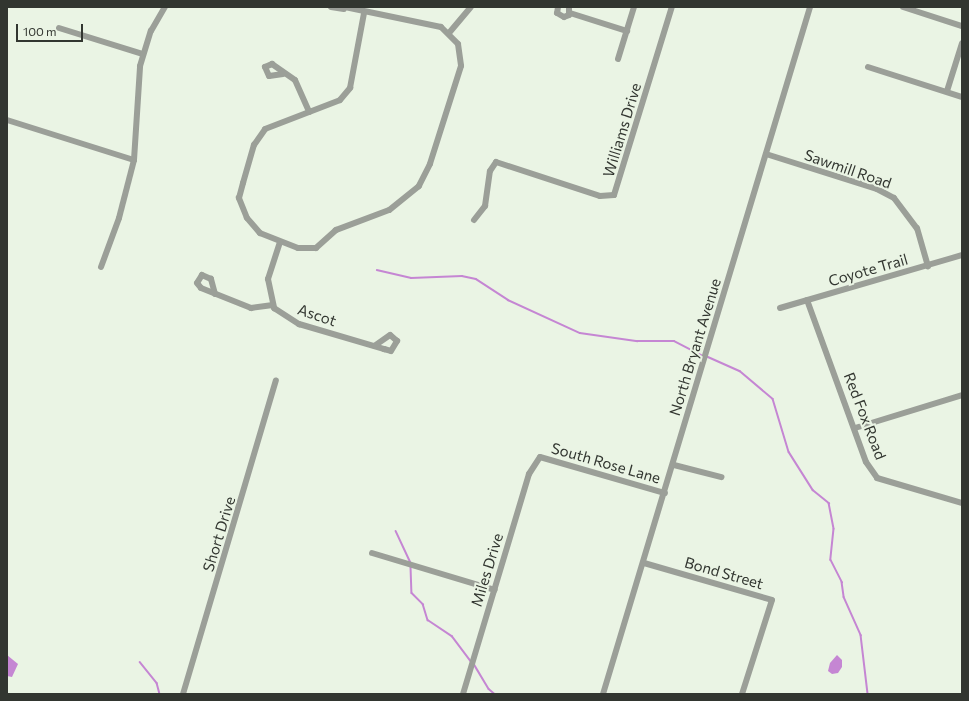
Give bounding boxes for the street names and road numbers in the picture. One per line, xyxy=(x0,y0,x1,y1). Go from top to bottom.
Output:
street label: Williams Drive xyxy=(599,81,645,179)
street label: Sawmill Road xyxy=(802,146,894,192)
street label: Coyote Trail xyxy=(826,250,910,290)
street label: North Bryant Avenue xyxy=(666,276,724,418)
street label: Ascot xyxy=(295,300,339,330)
street label: Red Fox Road xyxy=(840,370,890,462)
street label: South Rose Lane xyxy=(549,439,663,487)
street label: Short Drive xyxy=(199,494,239,574)
street label: Miles Drive xyxy=(467,531,507,609)
street label: Bond Street xyxy=(683,553,765,593)

